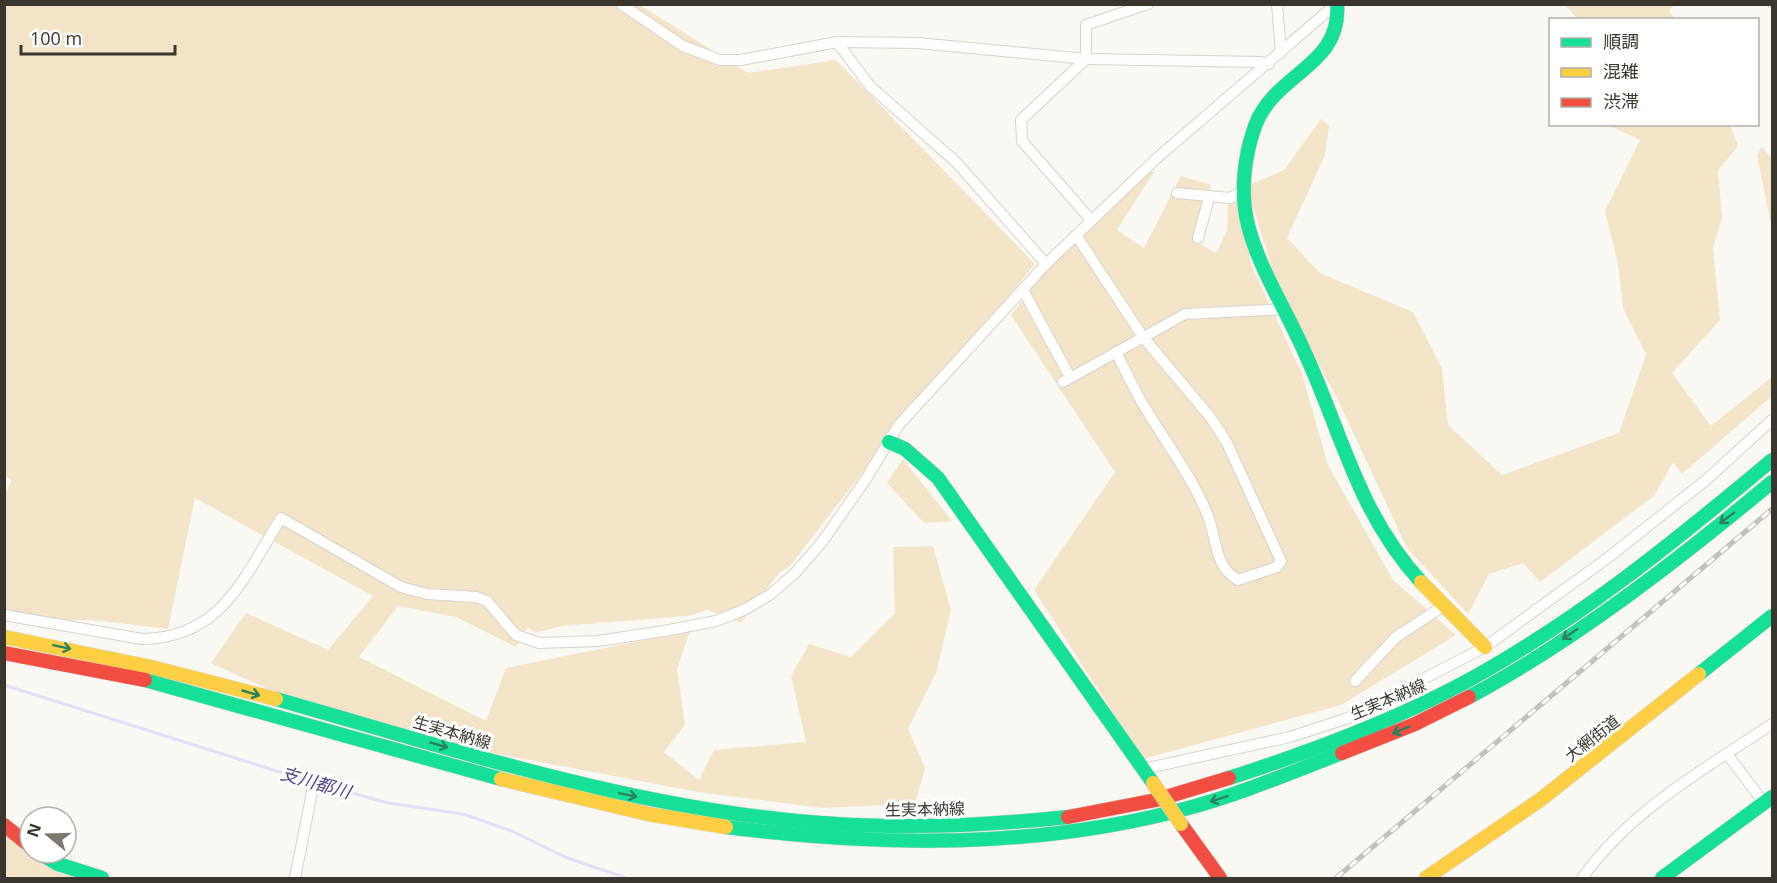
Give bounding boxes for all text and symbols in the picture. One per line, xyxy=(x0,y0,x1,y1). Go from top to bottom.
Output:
scale bar xyxy=(21,18,176,56)
legend xyxy=(1549,18,1759,126)
text: 100 m xyxy=(30,26,82,50)
text: 順調 xyxy=(1603,29,1639,53)
text: 混雑 xyxy=(1603,59,1639,83)
text: 渋滞 xyxy=(1603,89,1639,113)
one-way arrow xyxy=(1719,512,1735,524)
one-way arrow xyxy=(1562,628,1579,640)
one-way arrow xyxy=(52,642,71,653)
street label: 生実本納線 xyxy=(1347,673,1429,725)
one-way arrow xyxy=(242,688,261,699)
street label: 生実本納線 xyxy=(411,710,493,754)
street label: 大網街道 xyxy=(1560,710,1624,766)
one-way arrow xyxy=(1392,725,1410,736)
one-way arrow xyxy=(429,740,448,752)
water label: 支川都川 xyxy=(278,761,356,804)
one-way arrow xyxy=(618,790,637,801)
one-way arrow xyxy=(1210,795,1229,806)
street label: 生実本納線 xyxy=(885,797,965,821)
north arrow xyxy=(18,805,78,865)
text: N xyxy=(21,820,46,840)

